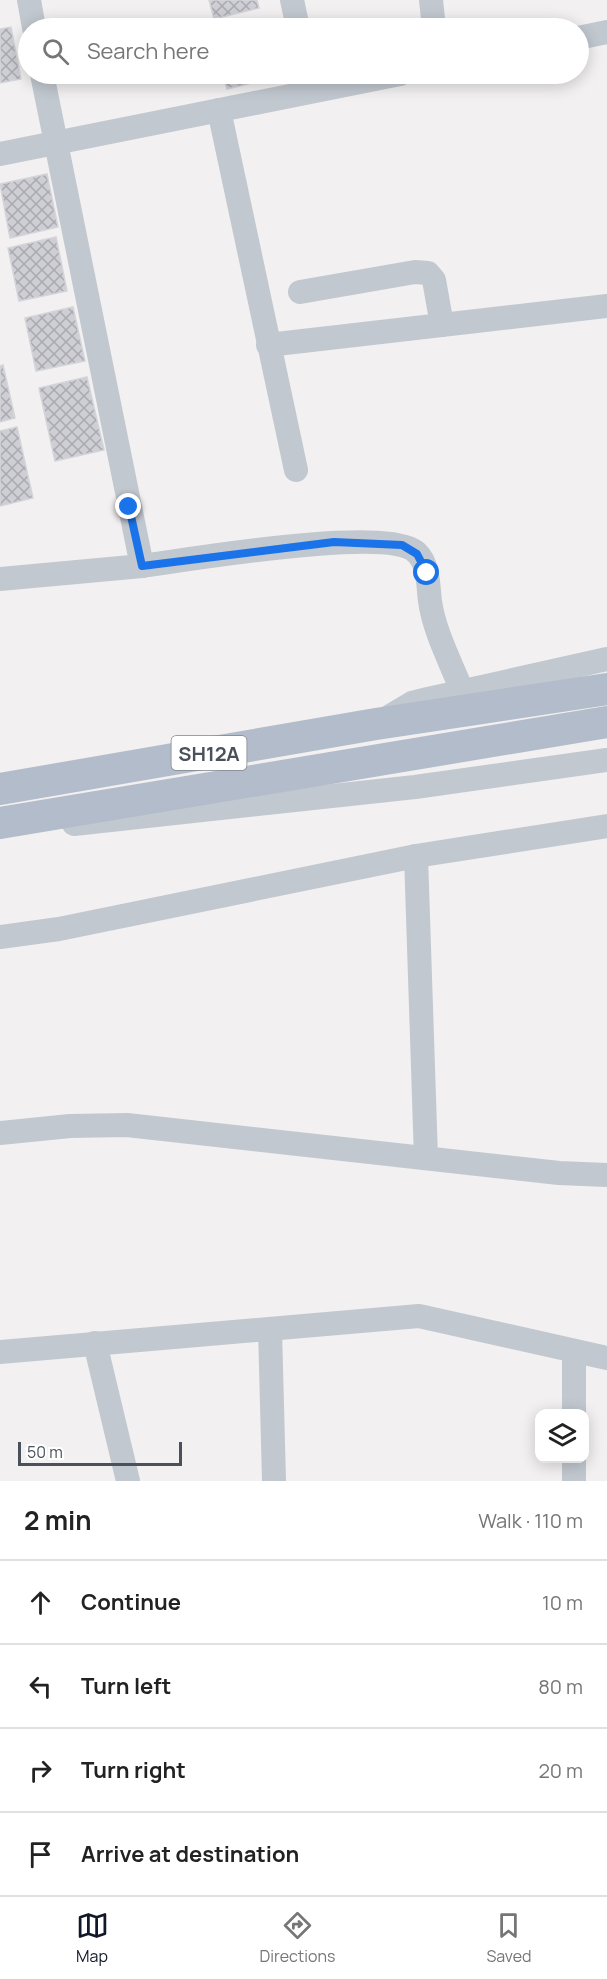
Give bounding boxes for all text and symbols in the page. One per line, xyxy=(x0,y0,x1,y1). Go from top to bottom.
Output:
search box xyxy=(18,18,589,84)
icon: search xyxy=(39,35,72,68)
text: Search here xyxy=(87,36,209,66)
route end xyxy=(115,493,141,519)
route start xyxy=(413,559,439,585)
road number: SH12A xyxy=(172,736,246,770)
map controls xyxy=(535,1409,589,1463)
button: layers xyxy=(535,1409,589,1463)
scale bar xyxy=(18,1439,182,1466)
text: 50 m xyxy=(27,1441,63,1463)
text: 2 min xyxy=(24,1502,92,1538)
text: Walk · 110 m xyxy=(478,1507,583,1534)
icon: ahead xyxy=(24,1586,57,1619)
text: Continue xyxy=(81,1587,181,1617)
text: 10 m xyxy=(542,1589,583,1616)
icon: left xyxy=(24,1670,57,1703)
text: Turn left xyxy=(81,1671,171,1701)
text: 80 m xyxy=(538,1673,583,1700)
icon: right xyxy=(24,1754,57,1787)
text: Turn right xyxy=(81,1755,186,1785)
text: 20 m xyxy=(538,1757,583,1784)
icon: arrive xyxy=(24,1838,57,1871)
text: Arrive at destination xyxy=(81,1839,299,1869)
tab: Map xyxy=(76,1909,109,1967)
tab: Directions xyxy=(260,1909,335,1967)
tab: Saved xyxy=(486,1909,531,1967)

